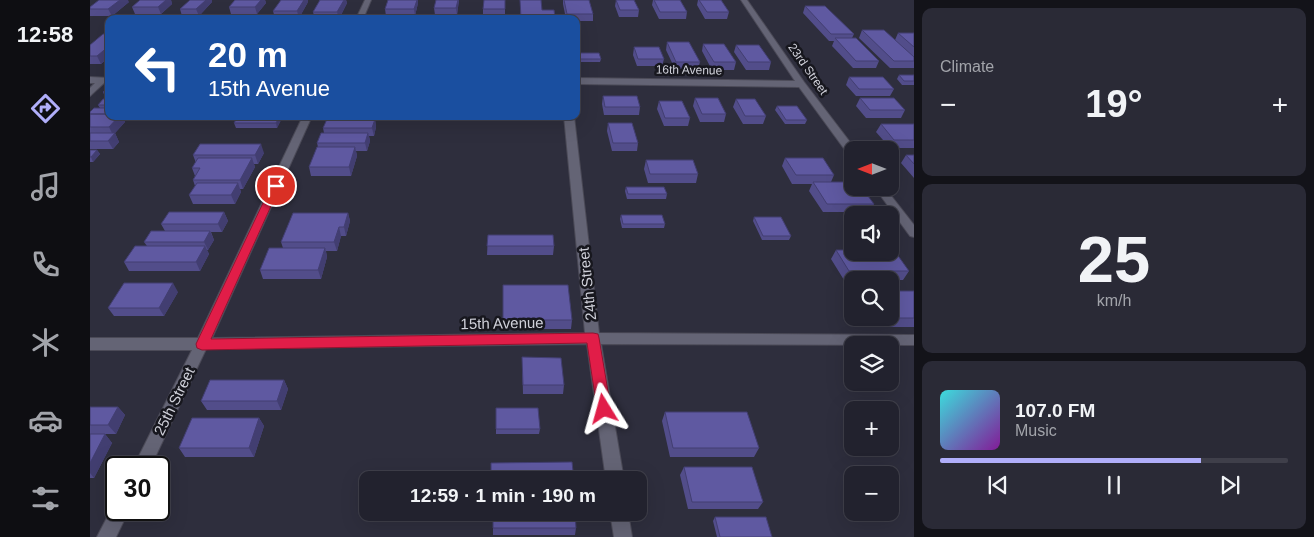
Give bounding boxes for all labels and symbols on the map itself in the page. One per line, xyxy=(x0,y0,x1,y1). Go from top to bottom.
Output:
street label: 23rd Street xyxy=(785,41,831,98)
street label: 16th Avenue xyxy=(656,62,723,78)
north arrow xyxy=(844,141,899,196)
pin xyxy=(255,165,297,207)
street label: 24th Street xyxy=(575,246,599,321)
street label: 15th Avenue xyxy=(460,314,544,332)
street label: 25th Street xyxy=(150,364,198,438)
position arrow xyxy=(577,382,629,434)
speed limit sign: 30 xyxy=(105,456,170,521)

